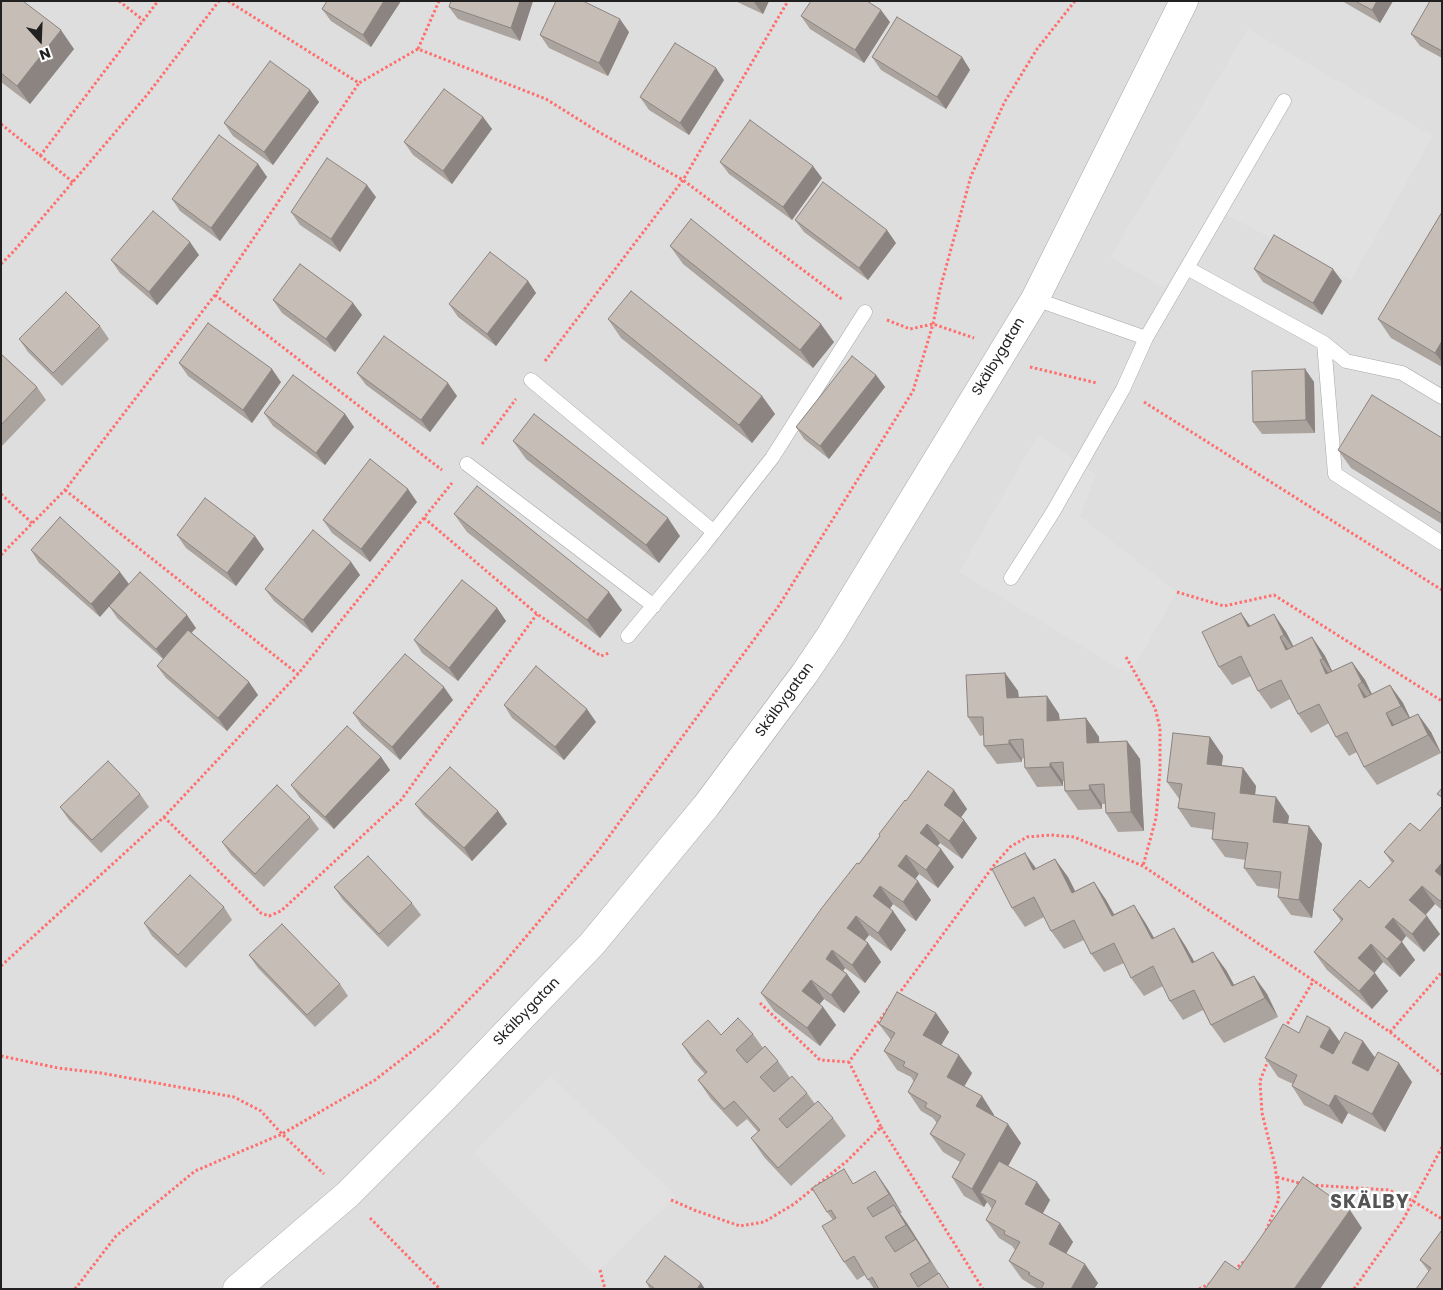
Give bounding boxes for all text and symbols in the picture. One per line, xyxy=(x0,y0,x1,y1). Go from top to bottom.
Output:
north arrow xyxy=(15,15,65,65)
text: N xyxy=(37,43,53,65)
street label: Skälbygatan xyxy=(969,315,1029,399)
street label: Skälbygatan xyxy=(752,659,818,741)
street label: Skälbygatan xyxy=(490,974,564,1050)
district label: SKÄLBY xyxy=(1330,1192,1410,1214)

